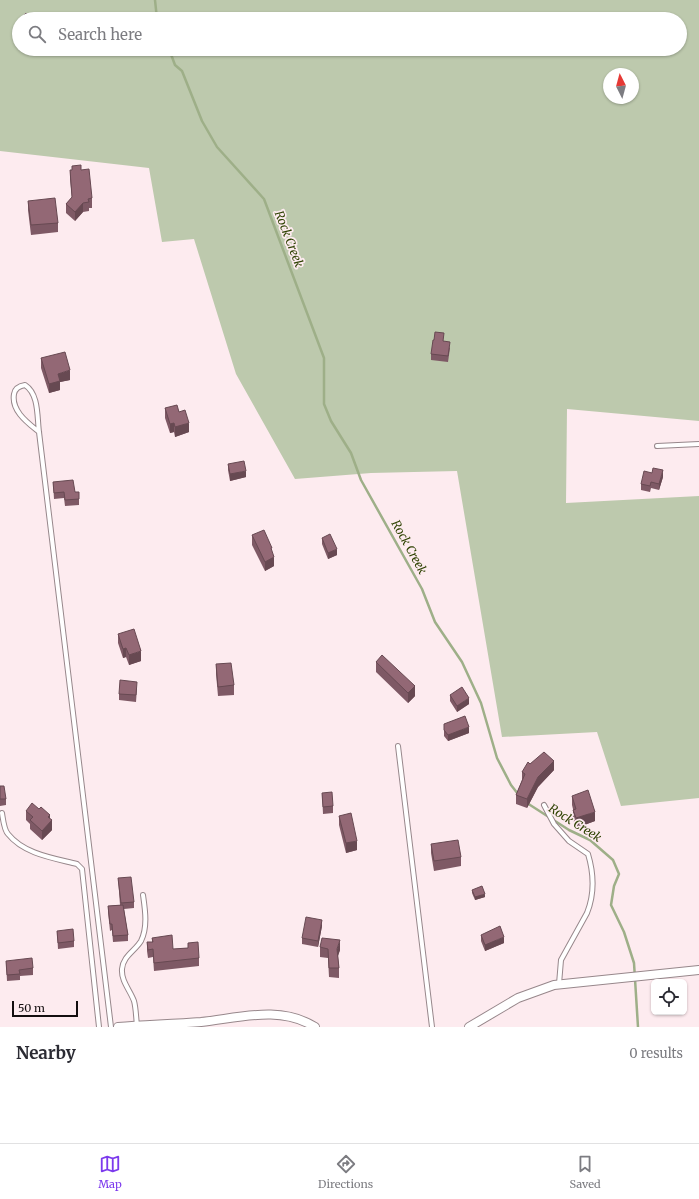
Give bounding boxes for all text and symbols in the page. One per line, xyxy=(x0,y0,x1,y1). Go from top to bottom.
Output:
search box xyxy=(12,12,687,56)
icon: search xyxy=(26,23,48,45)
text: Search here xyxy=(58,25,142,44)
north arrow xyxy=(603,68,639,104)
water label: Rock Creek xyxy=(272,208,307,270)
water label: Rock Creek xyxy=(388,517,431,577)
water label: Rock Creek xyxy=(546,800,605,845)
map controls xyxy=(651,979,687,1015)
button: locate xyxy=(651,979,687,1015)
scale bar xyxy=(12,999,78,1018)
text: 50 m xyxy=(18,1001,45,1015)
text: Nearby xyxy=(16,1042,76,1064)
text: 0 results xyxy=(629,1045,683,1062)
tab: Map xyxy=(98,1153,122,1191)
tab: Directions xyxy=(318,1153,373,1191)
tab: Saved xyxy=(570,1153,601,1191)

